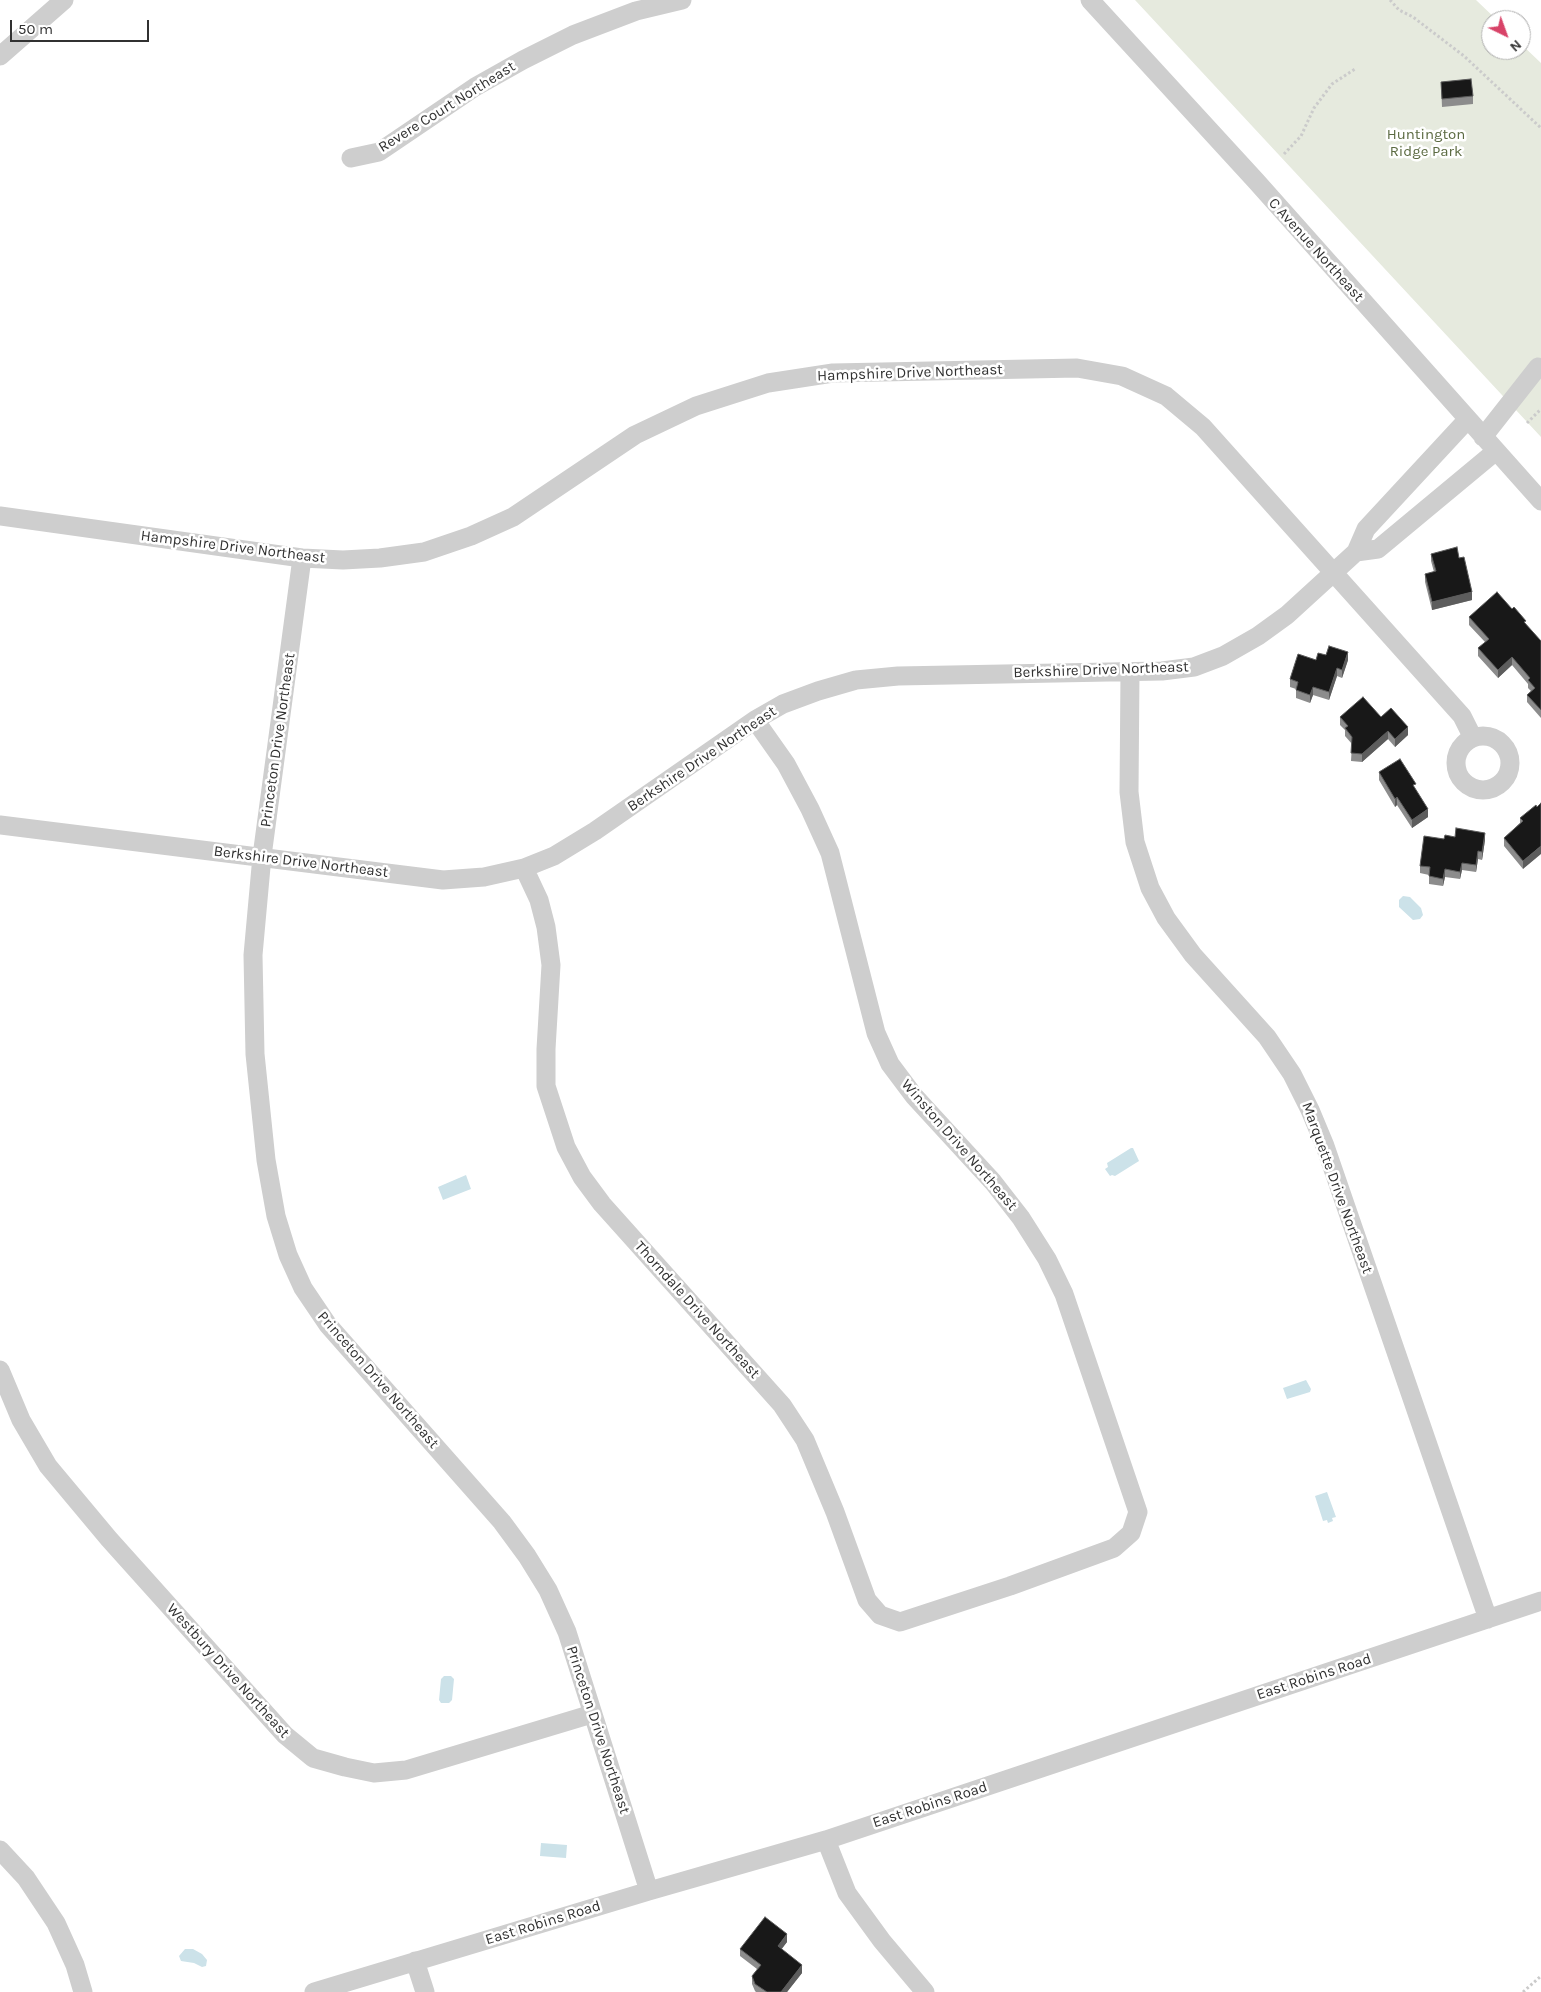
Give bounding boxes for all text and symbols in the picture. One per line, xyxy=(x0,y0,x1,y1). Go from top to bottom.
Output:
scale bar xyxy=(12,10,151,42)
north arrow xyxy=(1481,10,1531,60)
text: 50 m xyxy=(18,20,53,38)
text: N xyxy=(1506,36,1525,55)
street label: Revere Court Northeast xyxy=(375,58,519,156)
park label: Huntington Ridge Park xyxy=(1387,126,1465,161)
street label: C Avenue Northeast xyxy=(1265,194,1367,306)
street label: Hampshire Drive Northeast xyxy=(817,361,1003,385)
street label: Hampshire Drive Northeast xyxy=(140,527,326,567)
street label: Princeton Drive Northeast xyxy=(257,652,299,828)
street label: Berkshire Drive Northeast xyxy=(1013,658,1189,682)
street label: Berkshire Drive Northeast xyxy=(624,702,780,816)
street label: Berkshire Drive Northeast xyxy=(213,842,389,882)
street label: Winston Drive Northeast xyxy=(897,1076,1021,1214)
street label: Marquette Drive Northeast xyxy=(1298,1100,1376,1276)
street label: Thorndale Drive Northeast xyxy=(631,1238,763,1382)
street label: Princeton Drive Northeast xyxy=(314,1308,442,1452)
street label: Westbury Drive Northeast xyxy=(163,1600,293,1742)
street label: Princeton Drive Northeast xyxy=(562,1644,634,1816)
street label: East Robins Road xyxy=(1254,1650,1374,1704)
street label: East Robins Road xyxy=(870,1778,990,1832)
street label: East Robins Road xyxy=(483,1897,603,1949)

